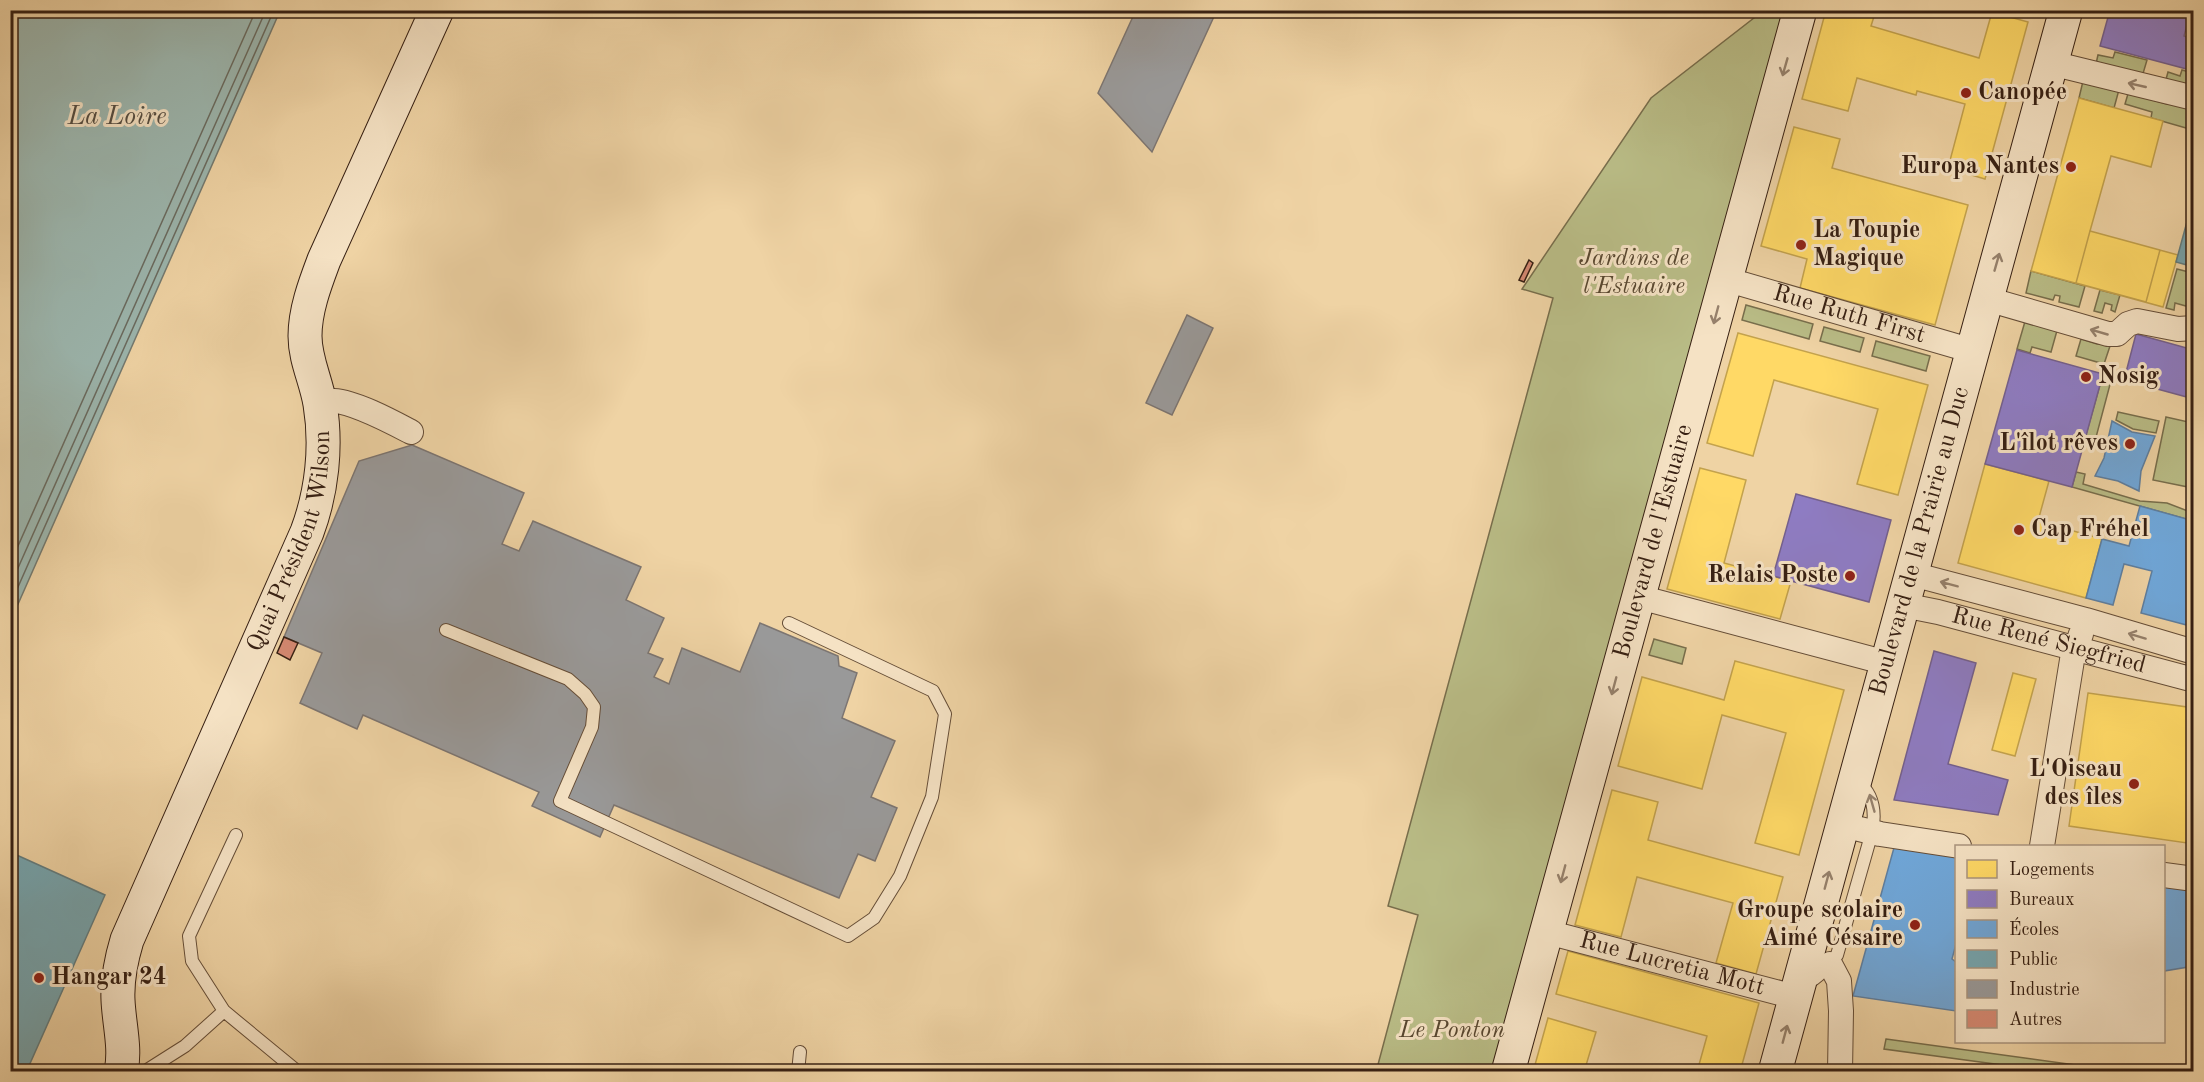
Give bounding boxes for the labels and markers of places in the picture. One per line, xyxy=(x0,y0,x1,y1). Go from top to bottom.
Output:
place label: Canopée xyxy=(1978,81,2067,105)
marker: Canopée xyxy=(1959,86,1973,100)
place label: Europa Nantes xyxy=(1901,155,2059,179)
marker: Europa Nantes xyxy=(2064,160,2078,174)
place label: La Toupie Magique xyxy=(1813,219,1920,271)
marker: La Toupie Magique xyxy=(1794,238,1808,252)
place label: Nosig xyxy=(2098,365,2160,389)
marker: Nosig xyxy=(2079,370,2093,384)
place label: L'îlot rêves xyxy=(1999,432,2118,456)
marker: L'îlot rêves xyxy=(2123,437,2137,451)
place label: Cap Fréhel xyxy=(2031,518,2149,542)
marker: Cap Fréhel xyxy=(2012,523,2026,537)
place label: Relais Poste xyxy=(1707,564,1838,588)
marker: Relais Poste xyxy=(1843,569,1857,583)
place label: L'Oiseau des îles xyxy=(2029,758,2122,810)
marker: L'Oiseau des îles xyxy=(2127,777,2141,791)
place label: Groupe scolaire Aimé Césaire xyxy=(1737,899,1903,951)
marker: Groupe scolaire Aimé Césaire xyxy=(1908,918,1922,932)
place label: Hangar 24 xyxy=(51,966,167,990)
marker: Hangar 24 xyxy=(32,971,46,985)

